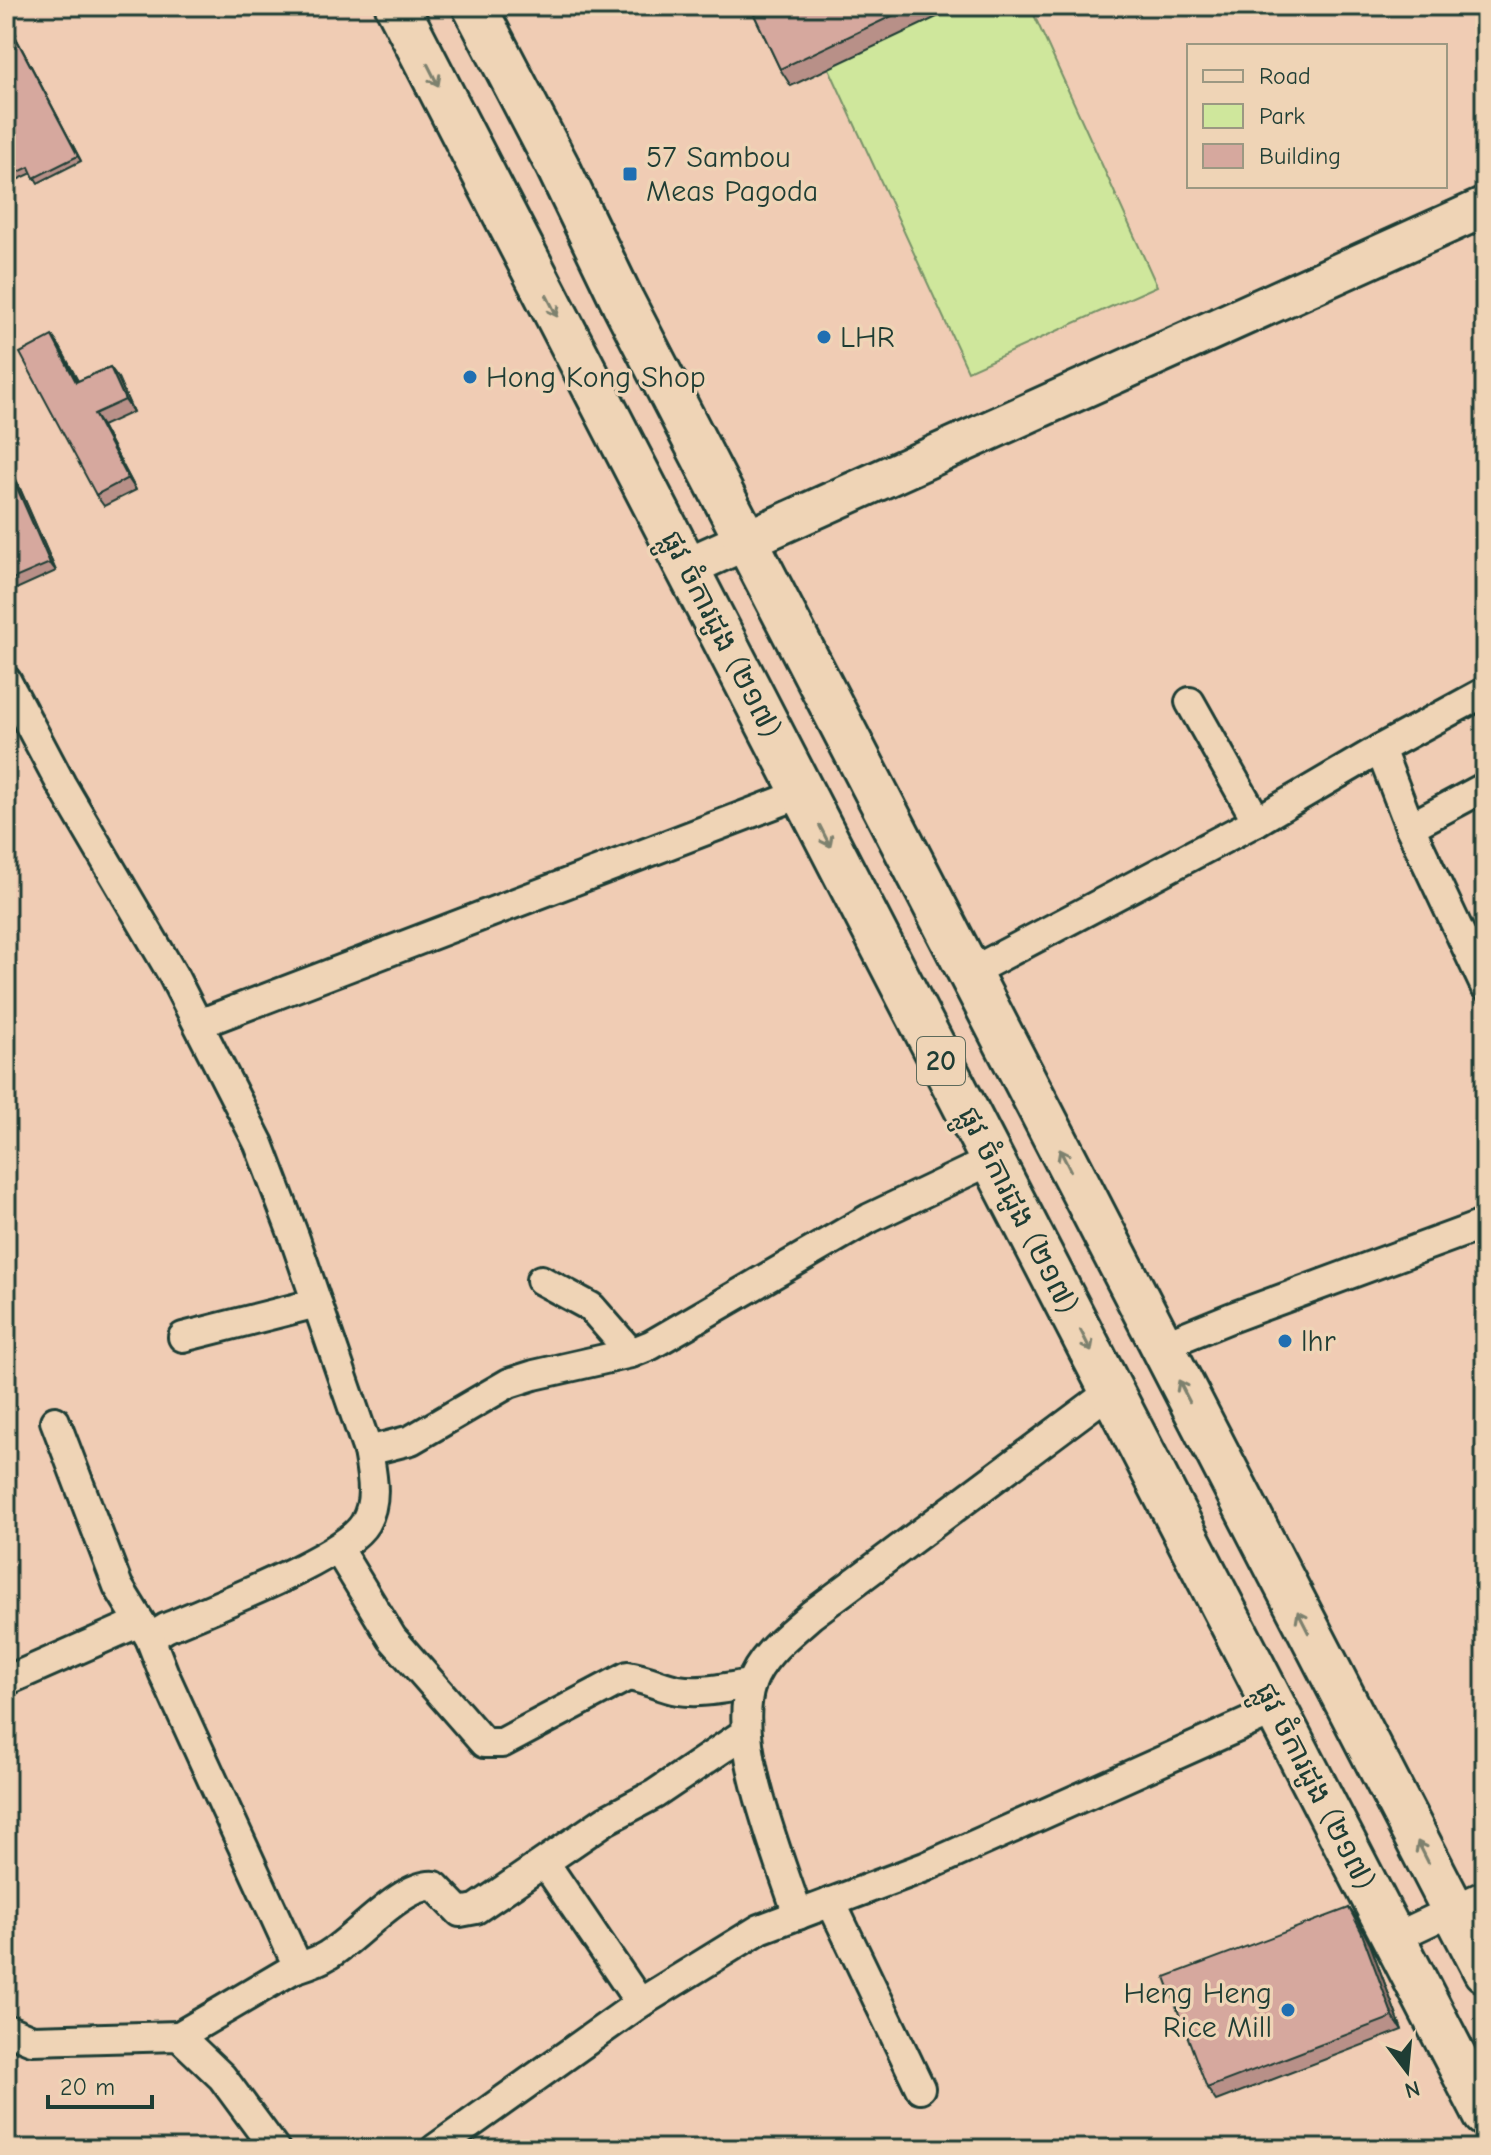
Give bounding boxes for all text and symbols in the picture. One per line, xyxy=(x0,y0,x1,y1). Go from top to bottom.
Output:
legend xyxy=(1187,44,1447,188)
text: Road xyxy=(1259,62,1311,90)
one-way arrow xyxy=(426,63,442,87)
text: Park xyxy=(1259,102,1305,130)
place label: 57 Sambou Meas Pagoda xyxy=(646,140,818,209)
text: Building xyxy=(1259,142,1341,170)
marker: 57 Sambou Meas Pagoda xyxy=(621,165,639,183)
one-way arrow xyxy=(545,294,561,318)
place label: LHR xyxy=(840,320,895,355)
marker: LHR xyxy=(815,328,833,346)
place label: Hong Kong Shop xyxy=(486,360,706,395)
marker: Hong Kong Shop xyxy=(461,368,479,386)
street label: ផ្លូវ ចំការដូង (២១៧) xyxy=(647,525,788,747)
one-way arrow xyxy=(818,824,834,848)
road number: 20 xyxy=(917,1037,965,1085)
street label: ផ្លូវ ចំការដូង (២១៧) xyxy=(944,1101,1085,1323)
one-way arrow xyxy=(1057,1148,1072,1172)
place label: lhr xyxy=(1301,1324,1336,1359)
one-way arrow xyxy=(1078,1329,1094,1353)
marker: lhr xyxy=(1276,1332,1294,1350)
one-way arrow xyxy=(1175,1380,1191,1403)
one-way arrow xyxy=(1295,1610,1311,1634)
street label: ផ្លូវ ចំការដូង (២១៧) xyxy=(1241,1677,1382,1899)
one-way arrow xyxy=(1415,1841,1431,1865)
place label: Heng Heng Rice Mill xyxy=(1124,1976,1272,2045)
marker: Heng Heng Rice Mill xyxy=(1279,2001,1297,2019)
north arrow xyxy=(1367,2031,1447,2111)
scale bar xyxy=(48,2059,152,2109)
text: 20 m xyxy=(60,2073,115,2101)
text: N xyxy=(1402,2075,1423,2104)

